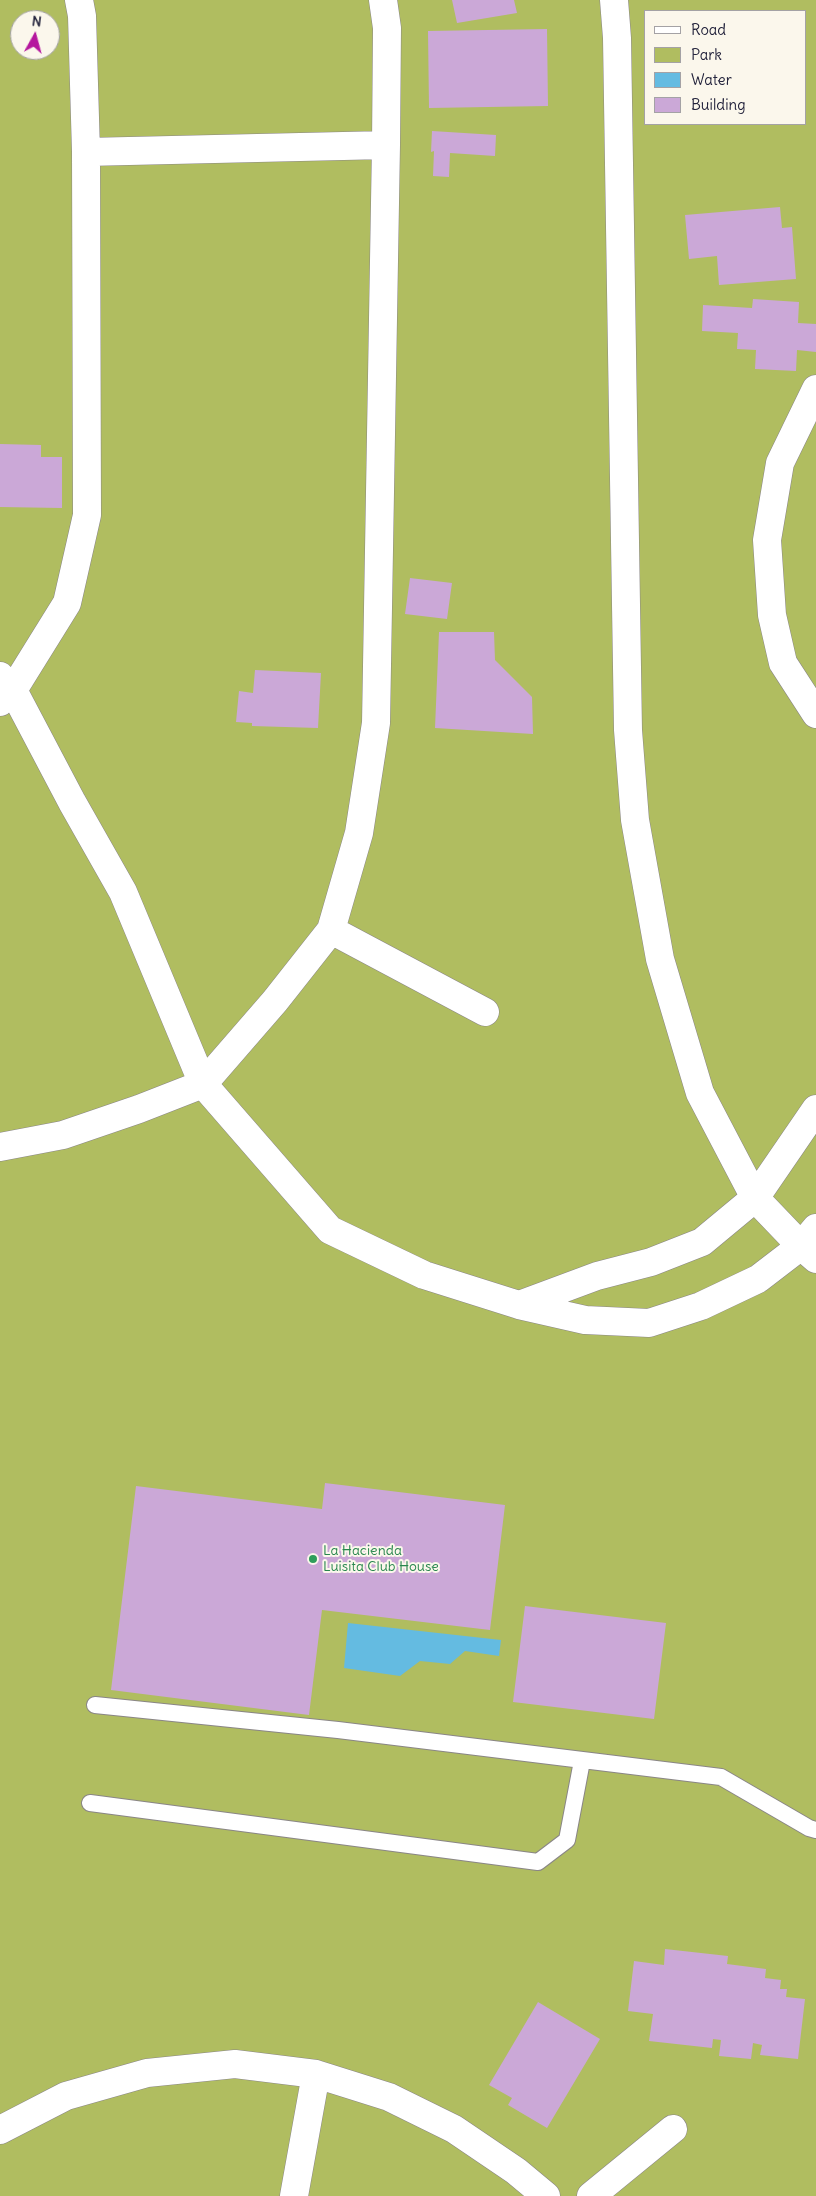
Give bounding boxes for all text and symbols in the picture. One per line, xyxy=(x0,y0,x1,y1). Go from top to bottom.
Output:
north arrow xyxy=(10,10,60,60)
legend xyxy=(644,10,806,125)
text: N xyxy=(31,12,43,31)
text: Road xyxy=(691,20,726,39)
text: Park xyxy=(691,45,722,64)
text: Water xyxy=(691,70,732,89)
text: Building xyxy=(691,95,746,114)
place label: La Hacienda Luisita Club House xyxy=(323,1543,439,1575)
marker: La Hacienda Luisita Club House xyxy=(307,1553,319,1565)

